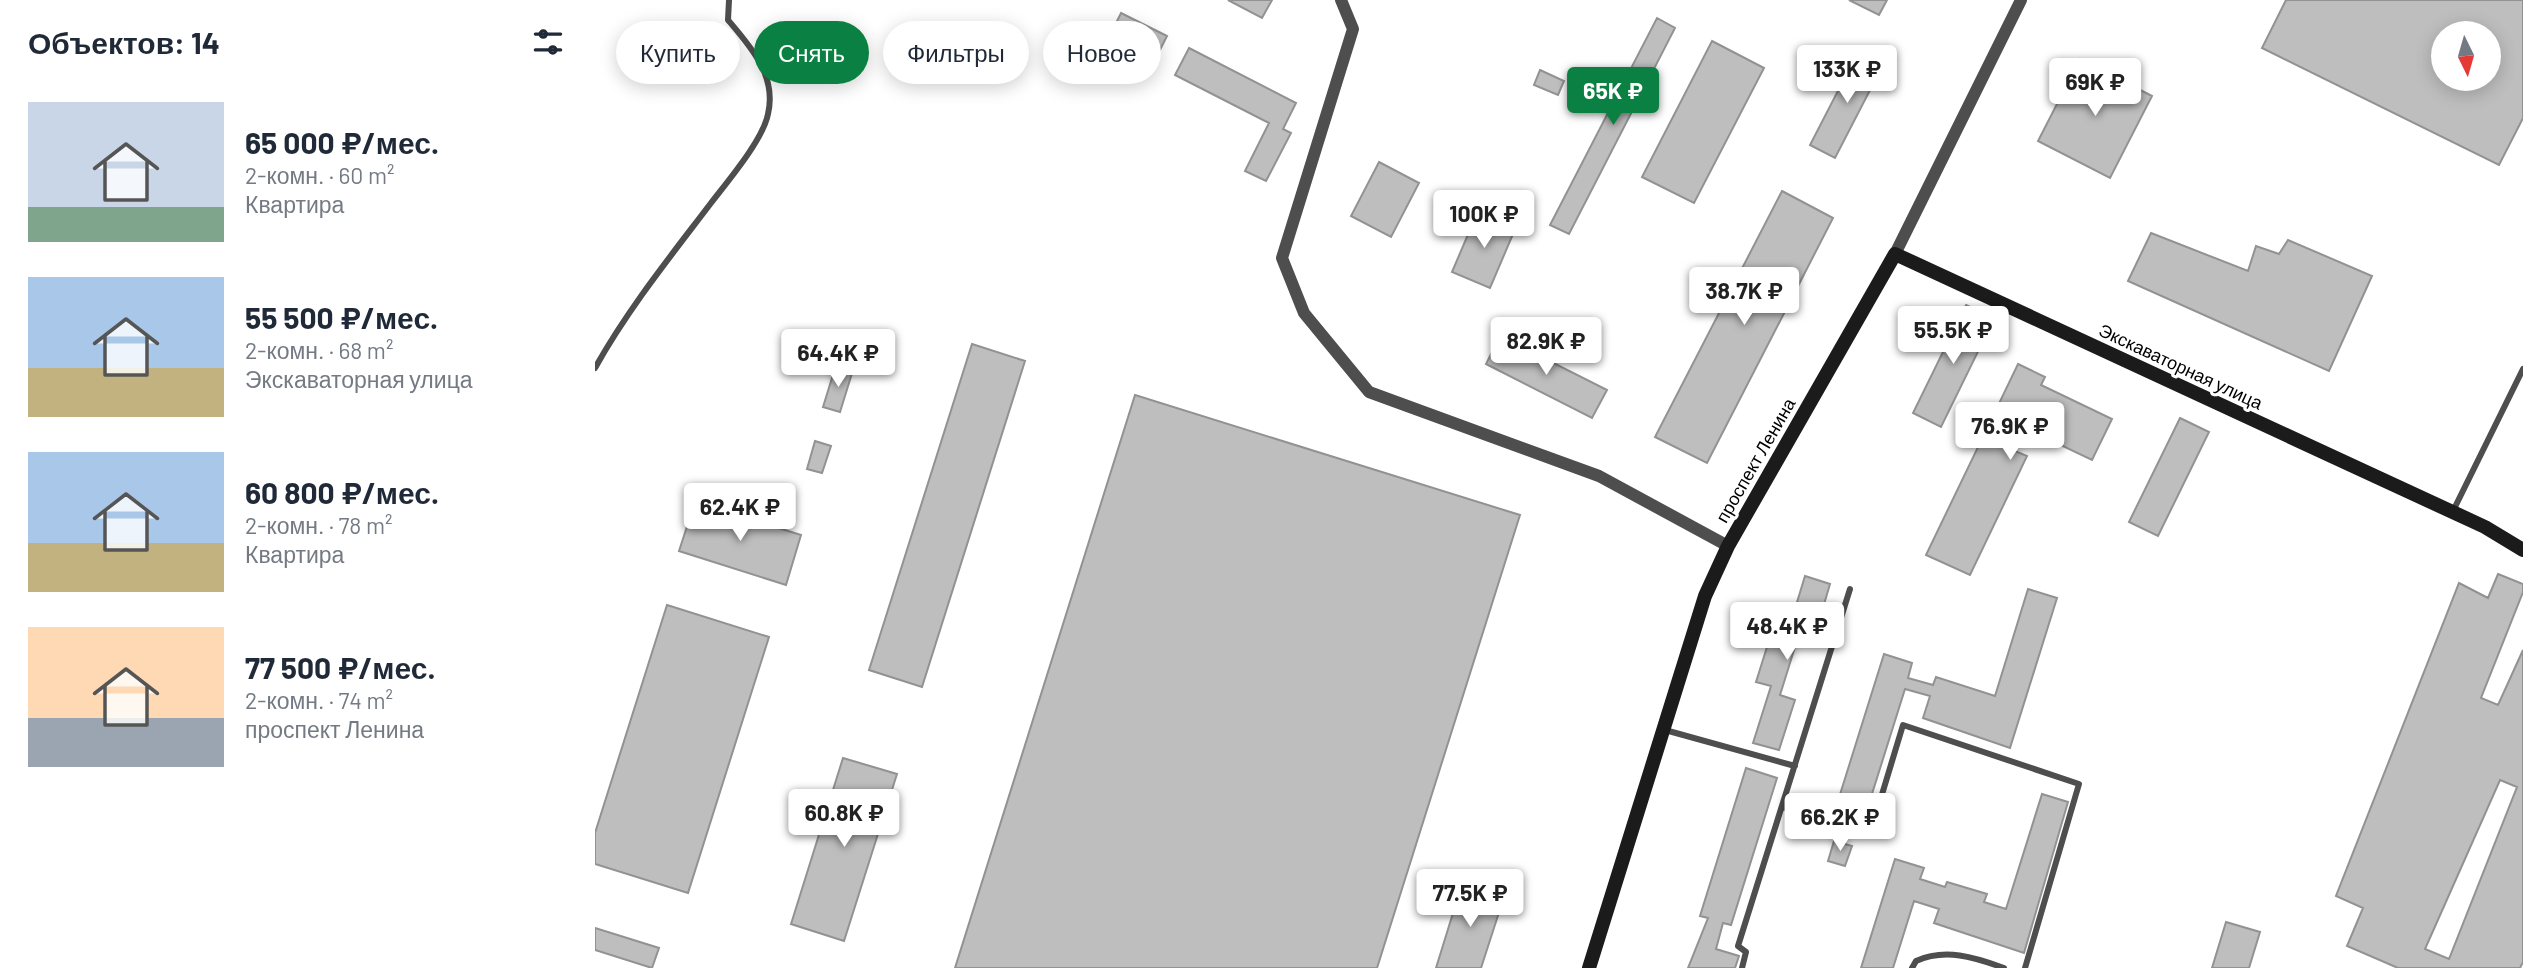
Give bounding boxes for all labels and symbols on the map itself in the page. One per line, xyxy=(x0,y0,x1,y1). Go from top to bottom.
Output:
north arrow xyxy=(2431,21,2501,91)
pin: 133K ₽ xyxy=(1790,46,1904,105)
pin: 69K ₽ xyxy=(2046,58,2144,118)
pin: 65K ₽ xyxy=(1564,68,1662,127)
pin: 100K ₽ xyxy=(1427,190,1541,250)
pin: 38.7K ₽ xyxy=(1679,268,1809,327)
pin: 55.5K ₽ xyxy=(1888,306,2018,366)
pin: 82.9K ₽ xyxy=(1481,318,1611,377)
street label: Экскаваторная улица xyxy=(2096,318,2267,414)
pin: 64.4K ₽ xyxy=(773,330,903,389)
street label: проспект Ленина xyxy=(1710,393,1800,526)
pin: 76.9K ₽ xyxy=(1945,402,2075,462)
pin: 62.4K ₽ xyxy=(675,484,805,543)
pin: 48.4K ₽ xyxy=(1722,602,1852,662)
pin: 60.8K ₽ xyxy=(779,790,909,849)
pin: 66.2K ₽ xyxy=(1775,794,1905,853)
pin: 77.5K ₽ xyxy=(1405,870,1535,929)

